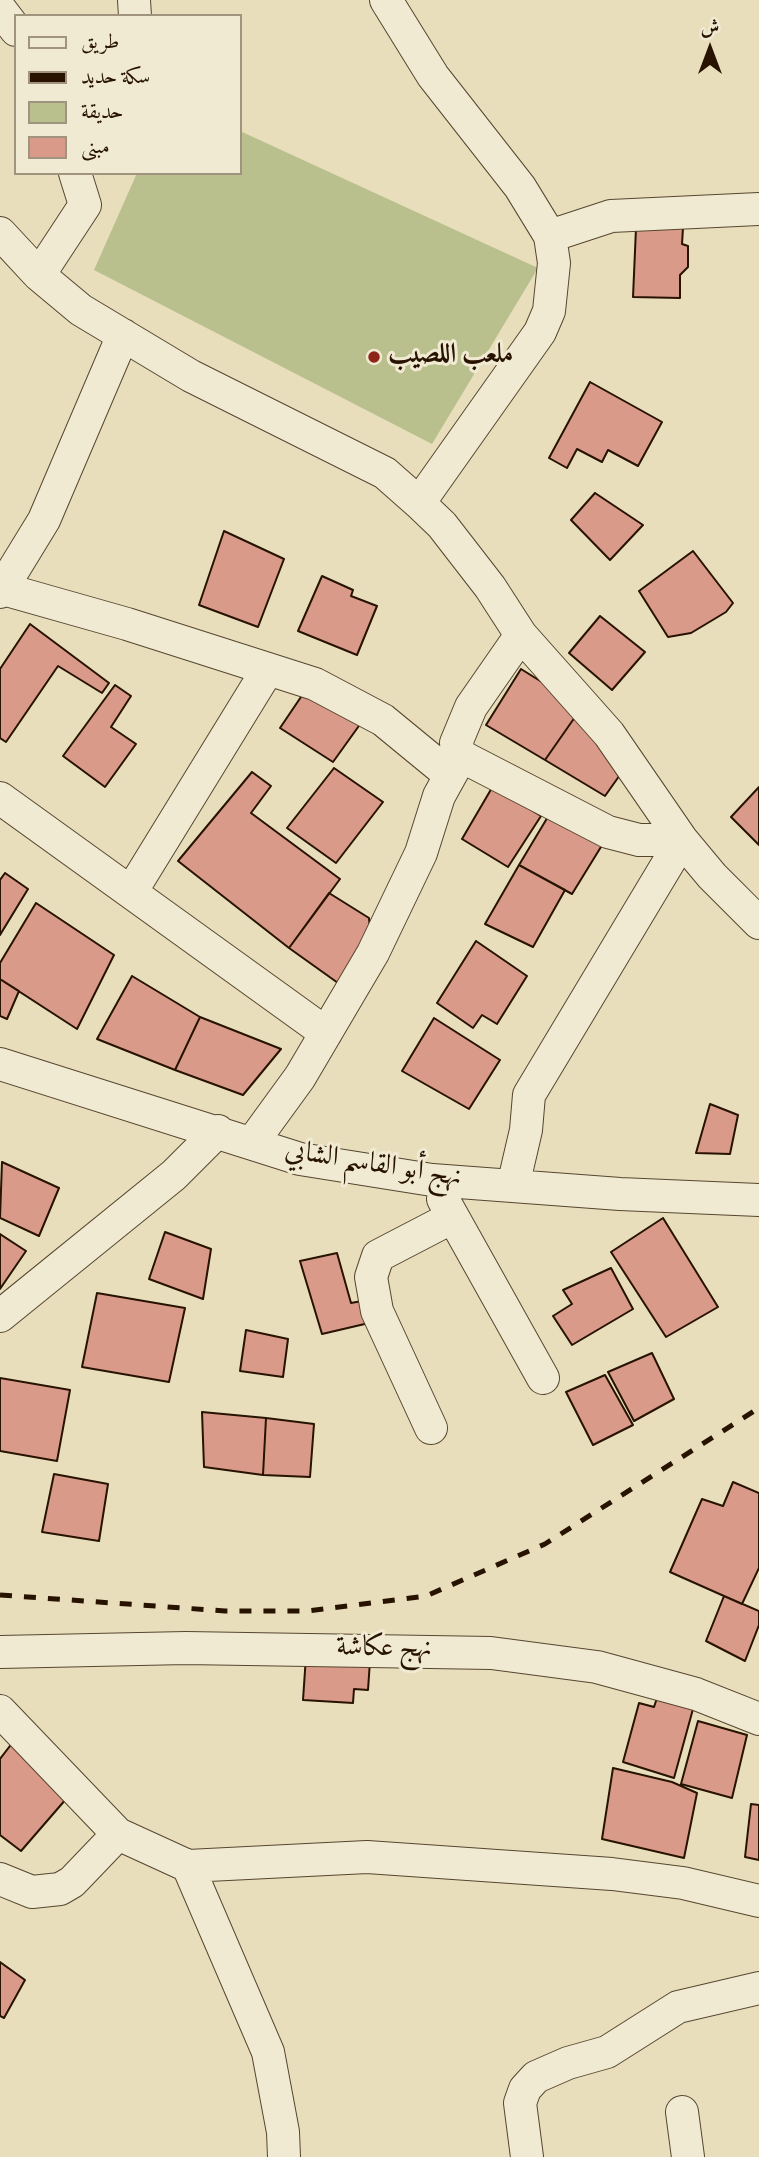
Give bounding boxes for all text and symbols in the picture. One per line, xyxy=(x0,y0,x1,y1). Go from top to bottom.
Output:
legend xyxy=(14,14,242,175)
north arrow xyxy=(675,14,745,84)
text: ش xyxy=(701,15,719,41)
text: طريق xyxy=(81,28,119,57)
text: سكة حديد xyxy=(81,63,150,92)
text: حديقة xyxy=(81,98,124,127)
text: مبنى xyxy=(81,133,110,162)
place label: ملعب اللصيب xyxy=(388,340,513,374)
marker: ملعب اللصيب xyxy=(366,349,382,365)
street label: نهج أبو القاسم الشابي xyxy=(282,1135,464,1197)
street label: نهج عكاشة xyxy=(336,1632,432,1668)

